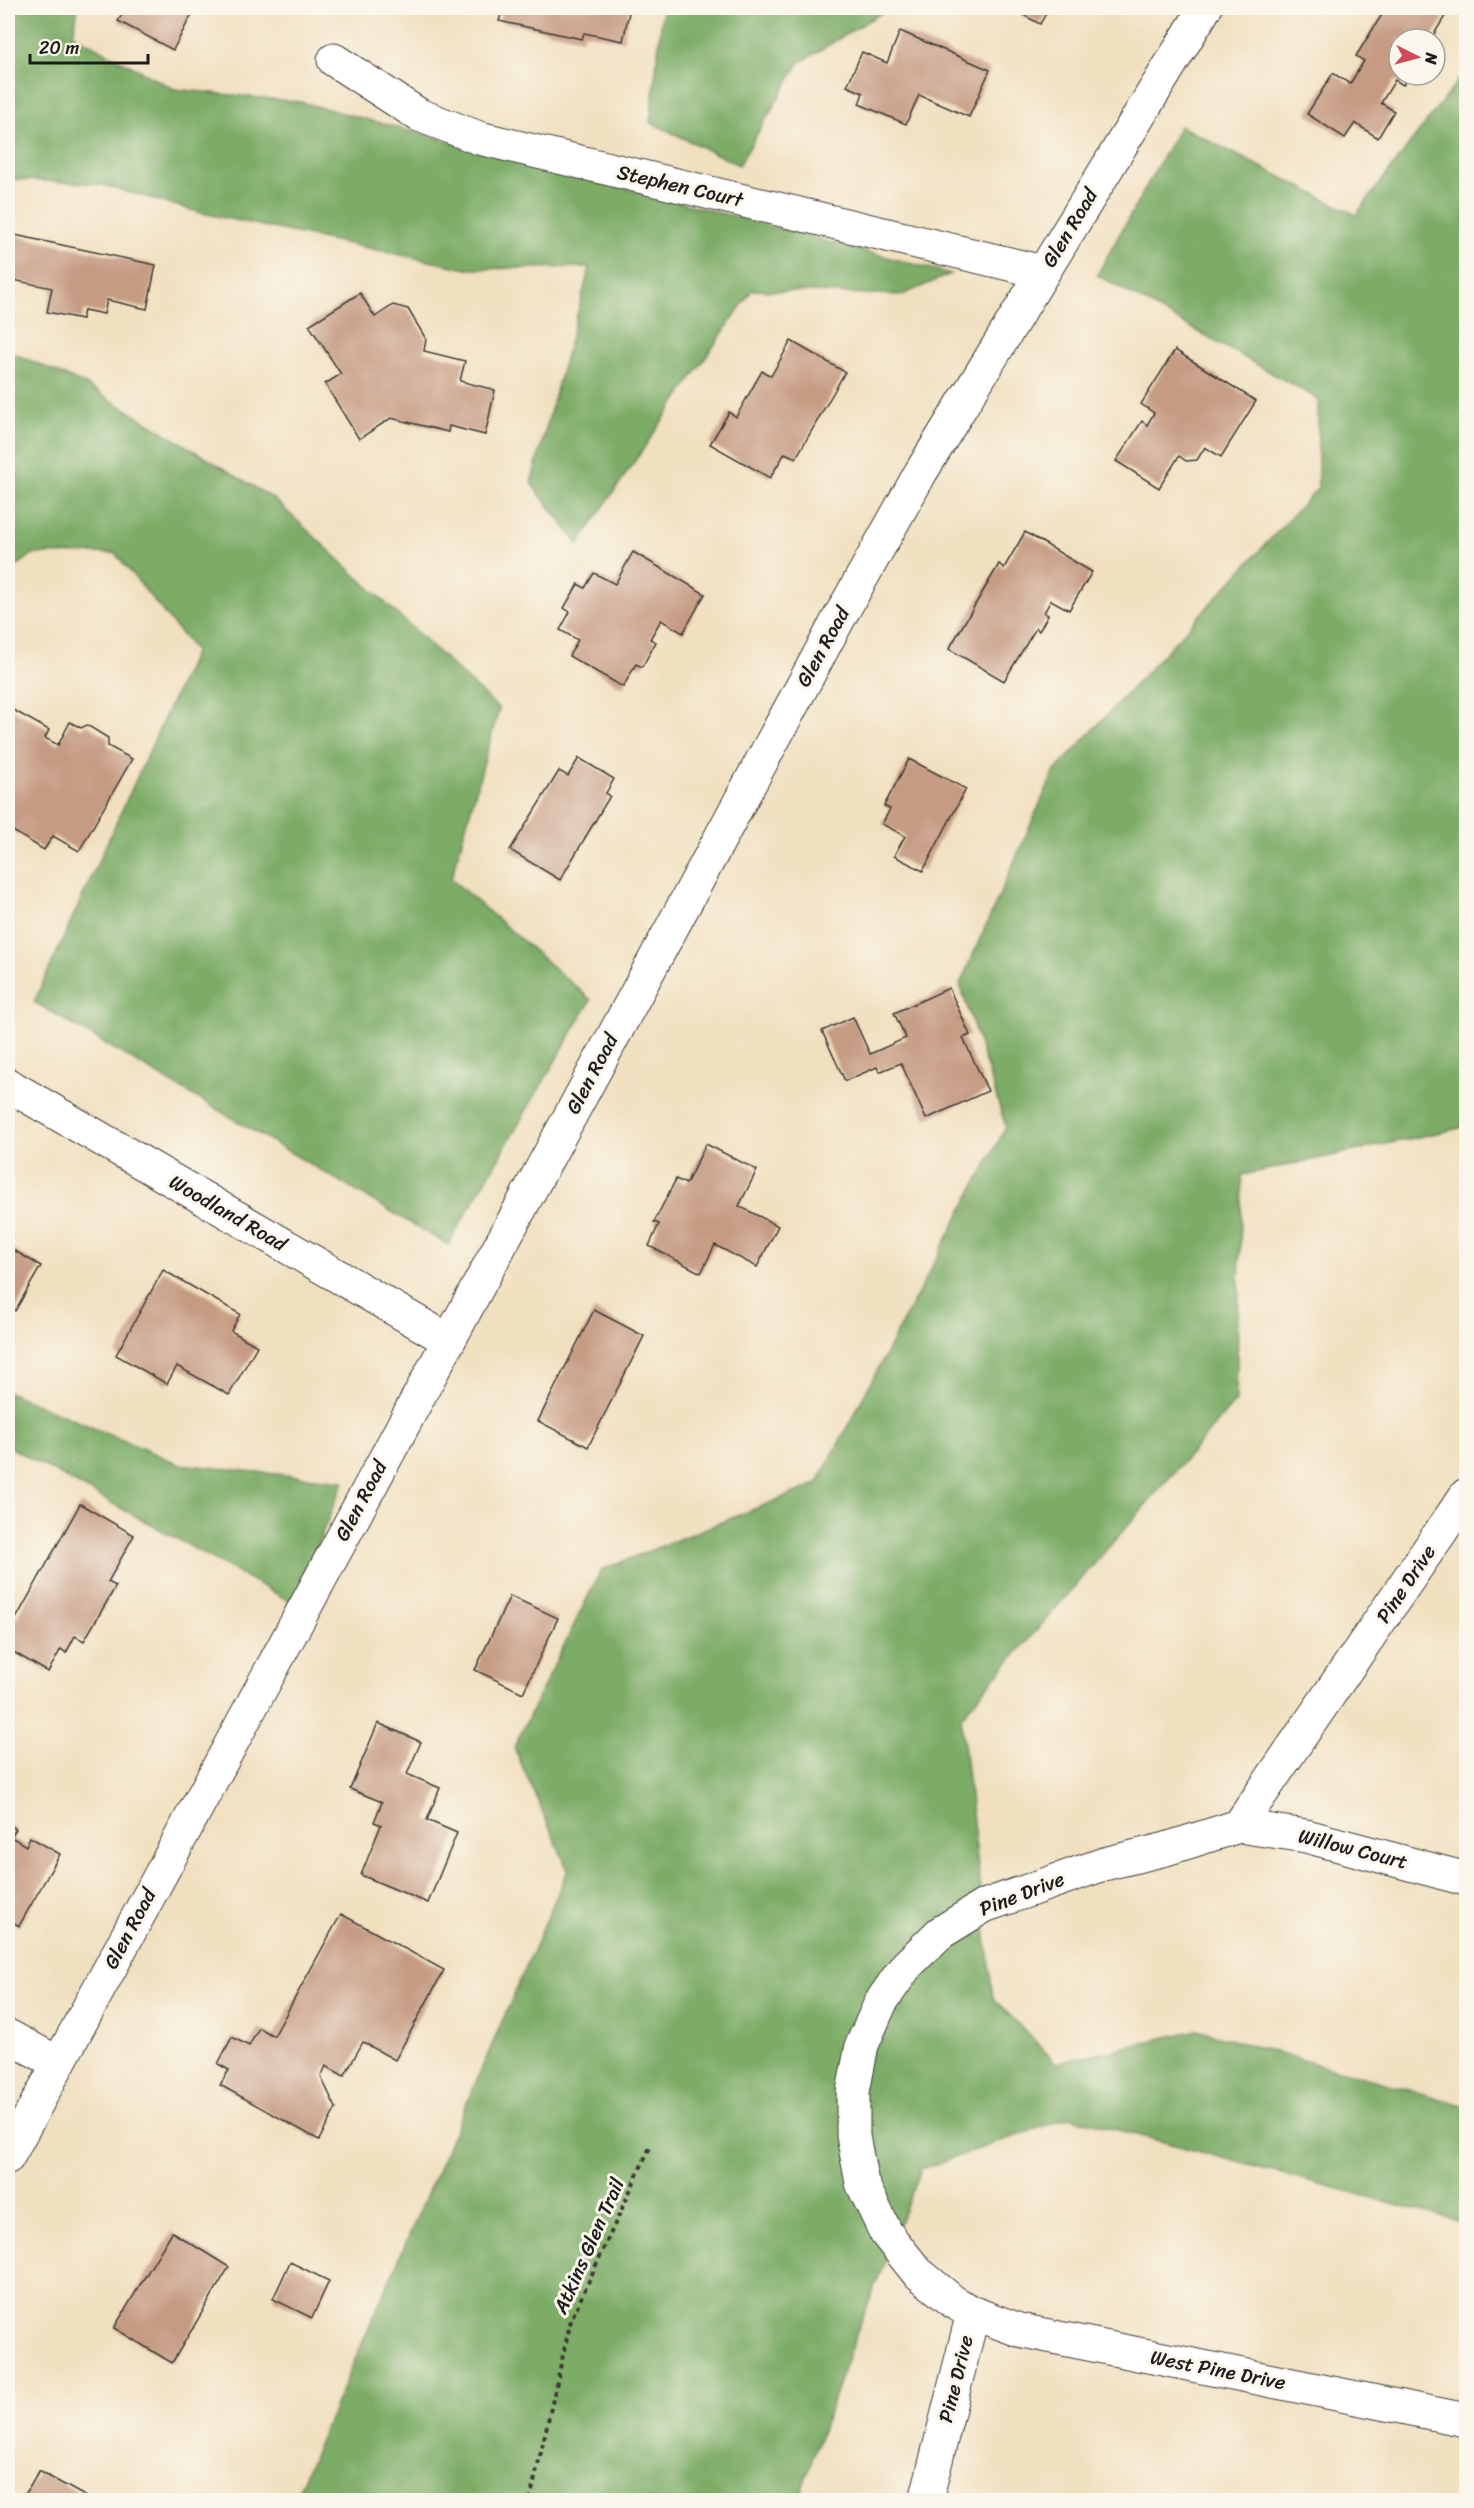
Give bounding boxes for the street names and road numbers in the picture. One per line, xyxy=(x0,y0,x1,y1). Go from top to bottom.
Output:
street label: Stephen Court xyxy=(614,155,747,218)
street label: Glen Road xyxy=(1033,180,1108,274)
street label: Glen Road xyxy=(787,599,860,694)
street label: Glen Road xyxy=(556,1026,629,1121)
street label: Woodland Road xyxy=(162,1165,295,1262)
street label: Glen Road xyxy=(325,1453,398,1548)
street label: Pine Drive xyxy=(1367,1537,1445,1631)
street label: Willow Court xyxy=(1295,1819,1412,1880)
street label: Pine Drive xyxy=(974,1862,1070,1926)
street label: Glen Road xyxy=(94,1881,167,1976)
street label: Atkins Glen Trail xyxy=(543,2171,635,2321)
street label: Pine Drive xyxy=(928,2331,984,2427)
street label: West Pine Drive xyxy=(1147,2340,1289,2400)

